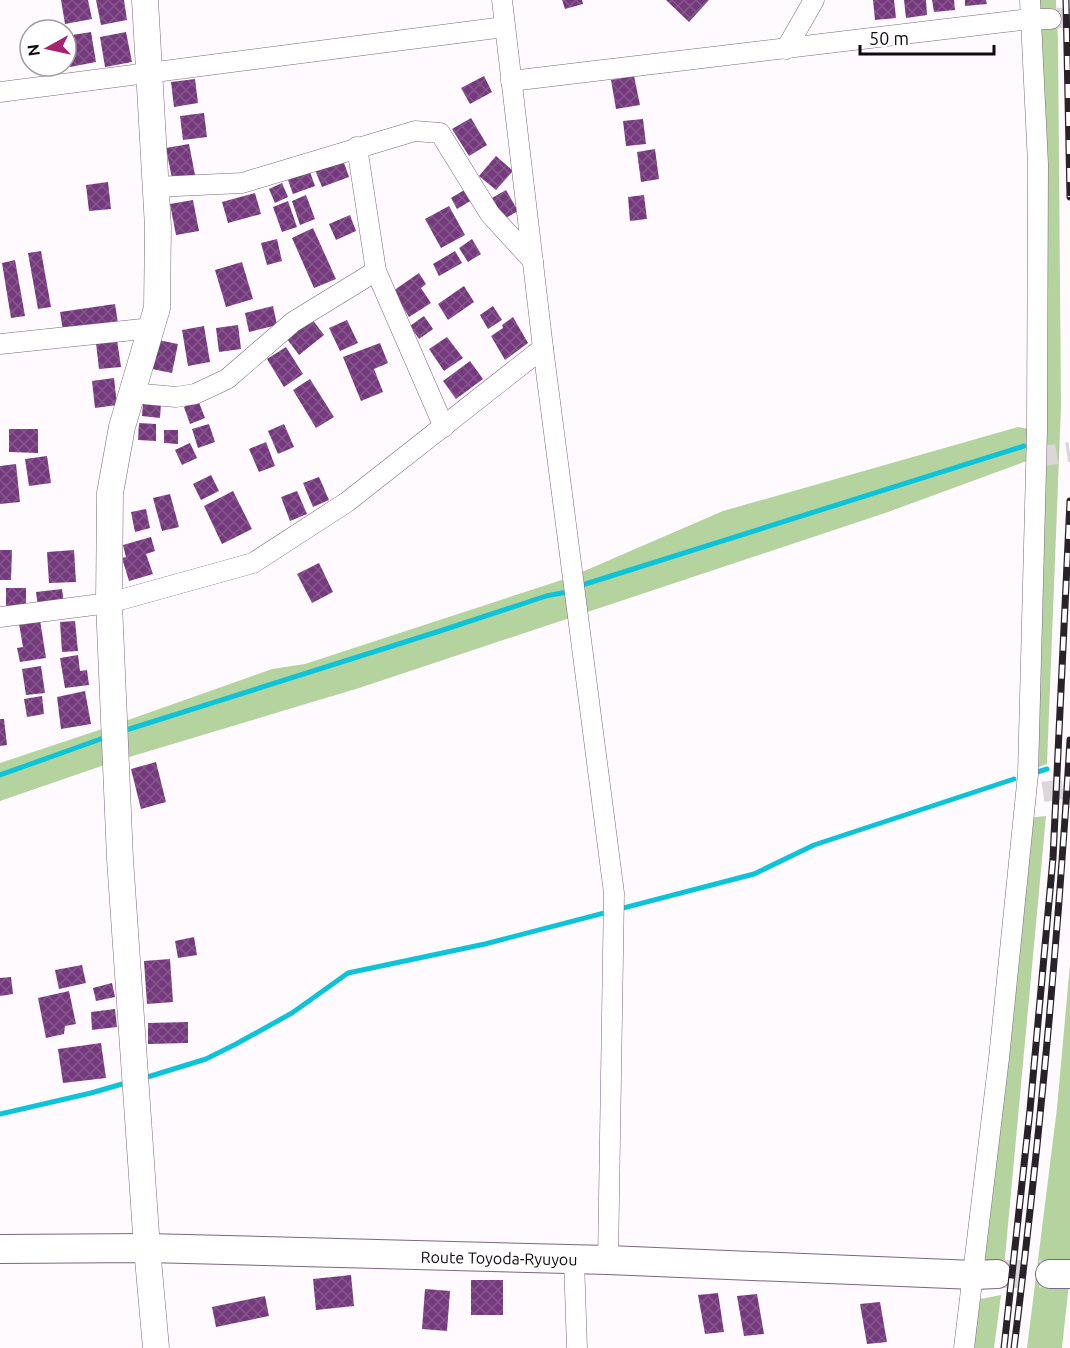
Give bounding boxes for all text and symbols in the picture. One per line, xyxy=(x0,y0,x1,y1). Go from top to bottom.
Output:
north arrow xyxy=(18,18,78,78)
scale bar xyxy=(860,18,994,56)
text: 50 m xyxy=(869,28,909,48)
text: N xyxy=(23,43,43,57)
street label: Route Toyoda-Ryuyou xyxy=(420,1248,578,1268)

